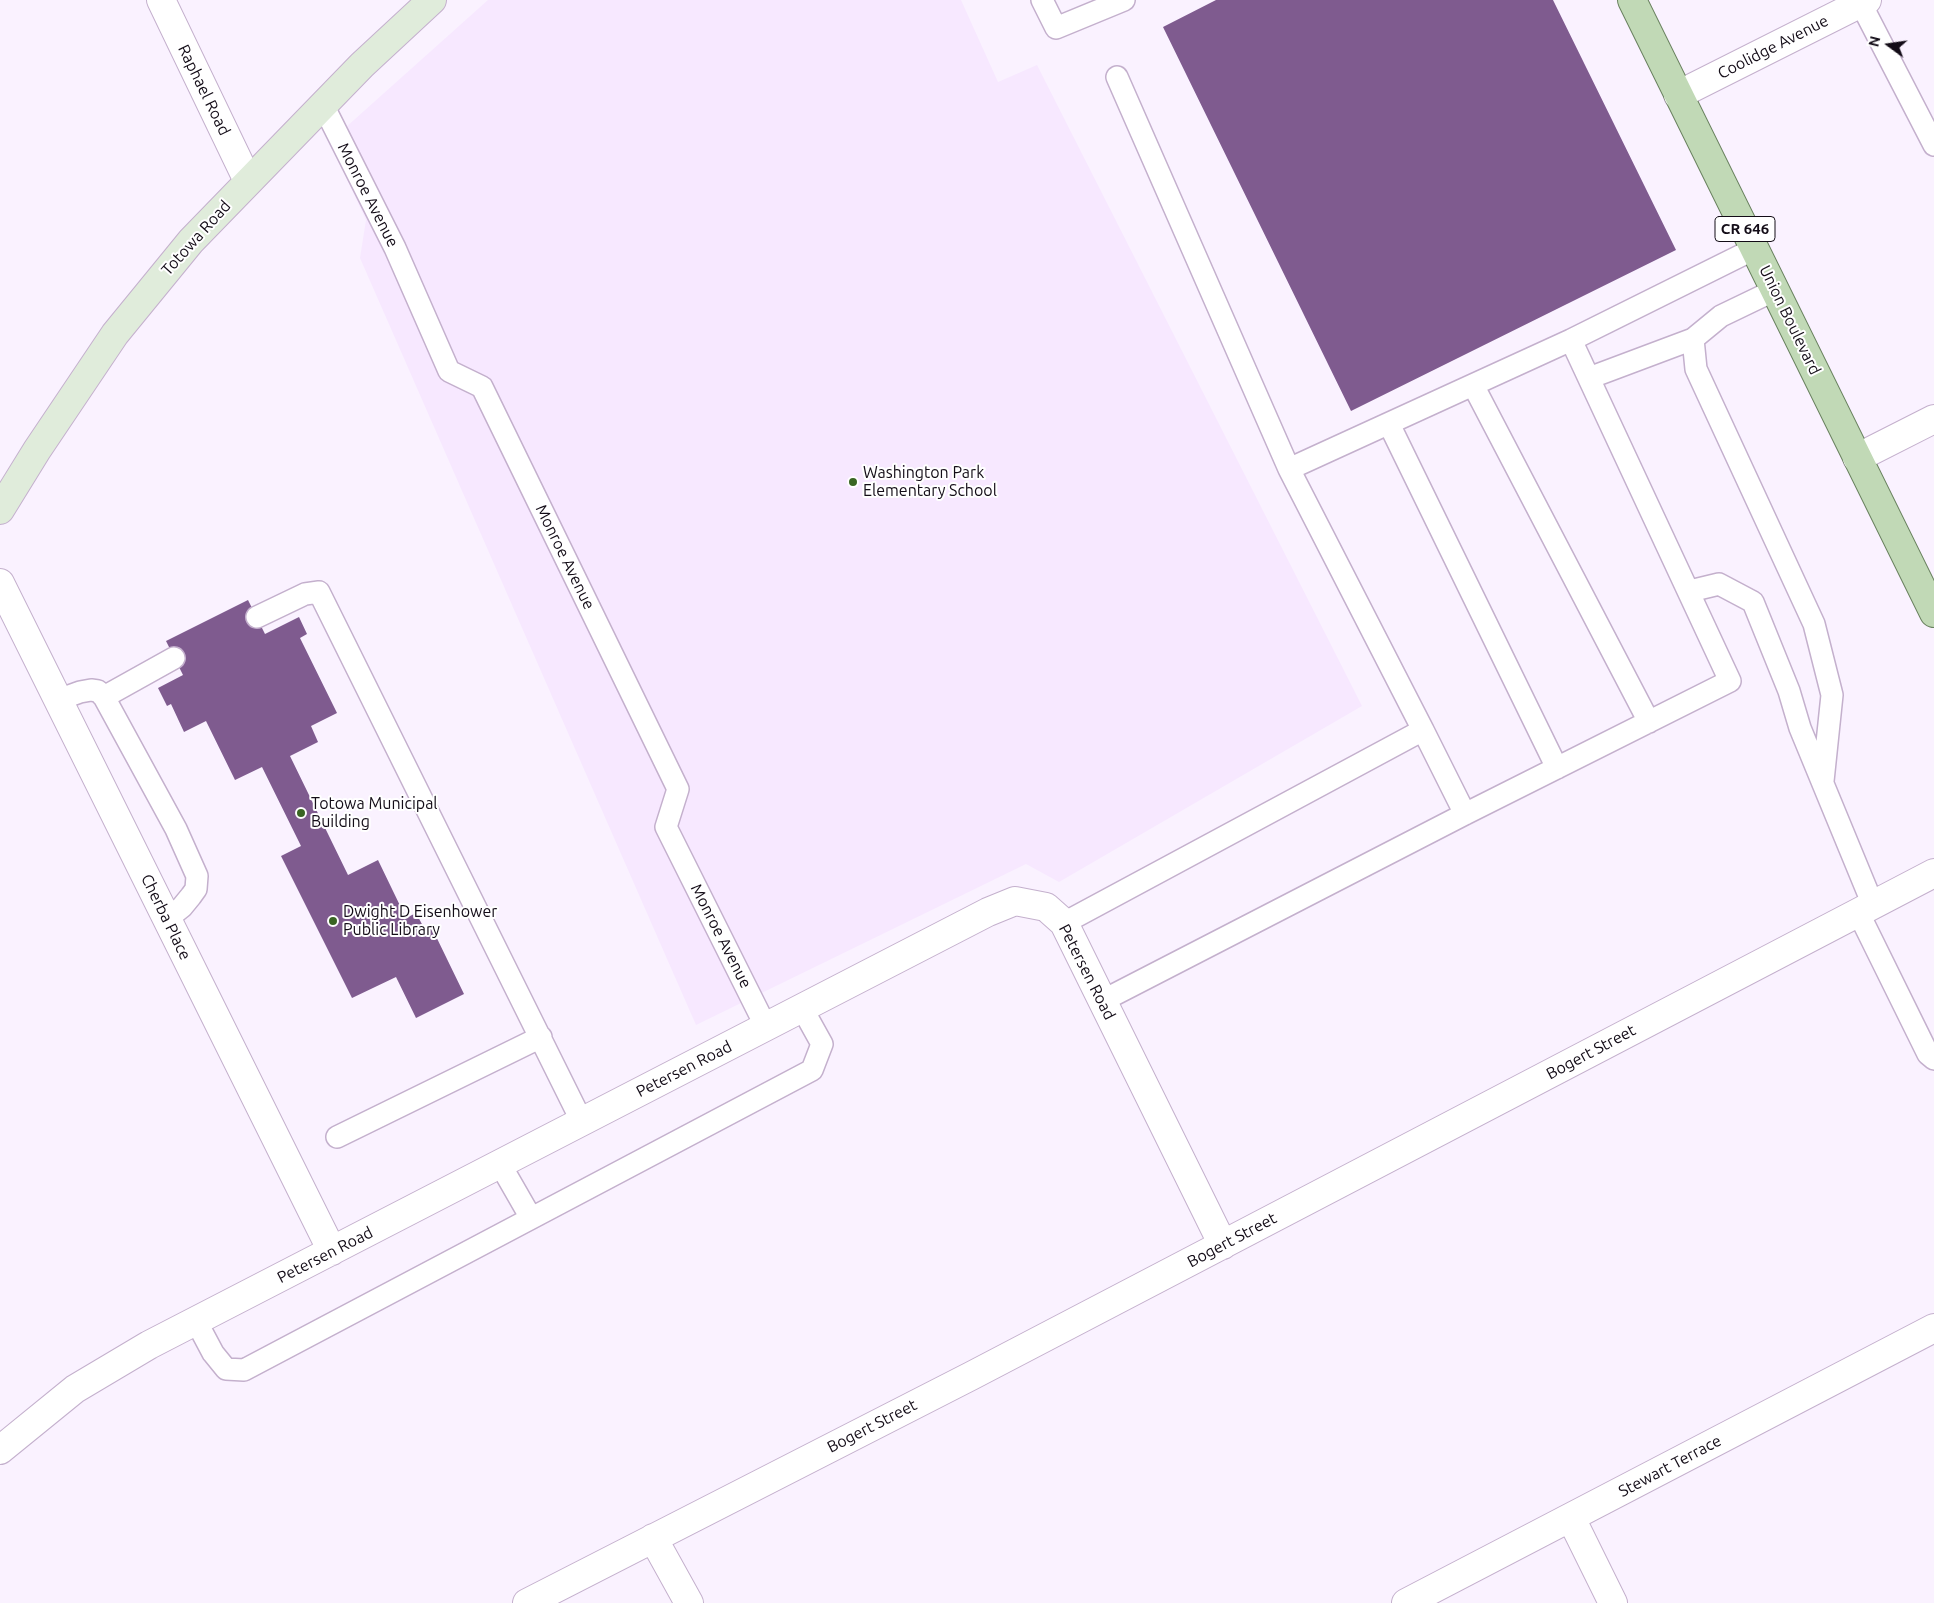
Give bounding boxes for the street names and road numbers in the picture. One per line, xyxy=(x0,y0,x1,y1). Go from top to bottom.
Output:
street label: Coolidge Avenue xyxy=(1714,11,1832,83)
street label: Raphael Road xyxy=(174,42,234,138)
street label: Monroe Avenue xyxy=(334,140,402,250)
street label: Totowa Road xyxy=(157,197,235,279)
road number: CR 646 xyxy=(1715,216,1775,242)
street label: Union Boulevard xyxy=(1755,262,1825,378)
street label: Monroe Avenue xyxy=(531,501,599,613)
street label: Cherba Place xyxy=(137,871,195,963)
street label: Monroe Avenue xyxy=(687,881,755,991)
street label: Petersen Road xyxy=(1055,921,1119,1023)
street label: Bogert Street xyxy=(1543,1020,1639,1084)
street label: Petersen Road xyxy=(633,1037,735,1101)
street label: Bogert Street xyxy=(1184,1208,1280,1272)
street label: Petersen Road xyxy=(274,1223,376,1287)
street label: Bogert Street xyxy=(824,1395,920,1457)
street label: Stewart Terrace xyxy=(1615,1431,1725,1501)

